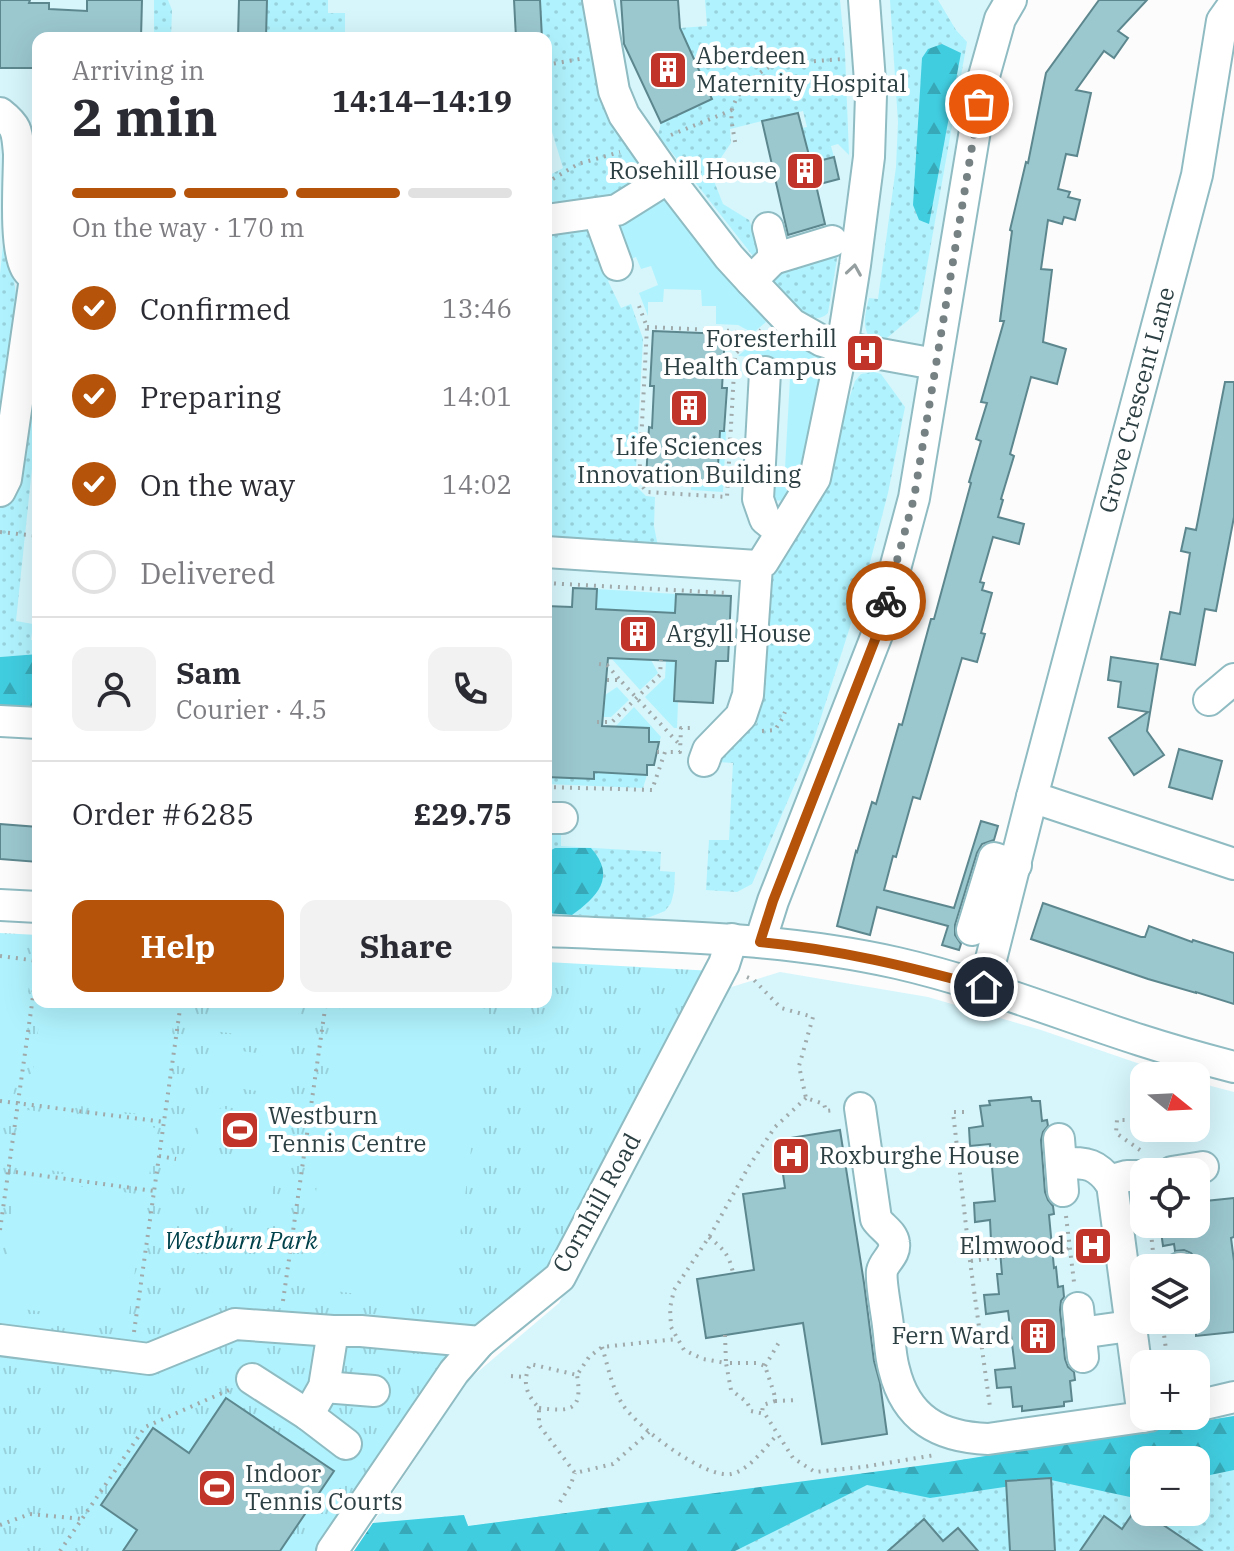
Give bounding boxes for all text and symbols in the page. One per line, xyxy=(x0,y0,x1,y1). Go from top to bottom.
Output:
place label: Aberdeen Maternity Hospital xyxy=(696,39,907,99)
building icon: Aberdeen Maternity Hospital xyxy=(647,49,689,91)
text: Arriving in xyxy=(72,53,205,87)
pin xyxy=(945,70,1013,138)
text: 14:14–14:19 xyxy=(332,81,512,120)
icon: bag xyxy=(957,82,1001,126)
text: 2 min xyxy=(72,83,218,150)
building icon: Rosehill House xyxy=(784,150,826,192)
place label: Rosehill House xyxy=(609,154,777,186)
text: On the way · 170 m xyxy=(72,210,305,244)
one-way arrow xyxy=(845,263,862,277)
street label: Grove Crescent Lane xyxy=(1090,283,1182,516)
icon: check xyxy=(72,286,116,330)
text: Confirmed xyxy=(140,289,291,328)
text: 13:46 xyxy=(442,291,512,325)
place label: Foresterhill Health Campus xyxy=(663,322,837,382)
hospital icon: Foresterhill Health Campus xyxy=(844,332,886,374)
icon: check xyxy=(72,374,116,418)
text: Preparing xyxy=(140,377,281,416)
text: 14:01 xyxy=(442,379,512,413)
building icon: Life Sciences Innovation Building xyxy=(668,387,710,429)
place label: Life Sciences Innovation Building xyxy=(577,430,801,490)
icon: check xyxy=(72,462,116,506)
text: On the way xyxy=(140,465,295,504)
text: 14:02 xyxy=(442,467,512,501)
text: Delivered xyxy=(140,553,275,592)
courier xyxy=(846,561,926,641)
icon: bike xyxy=(864,579,908,623)
building icon: Argyll House xyxy=(617,613,659,655)
place label: Argyll House xyxy=(666,617,811,649)
button: person xyxy=(72,647,156,731)
button: phone xyxy=(428,647,512,731)
text: Sam xyxy=(176,653,241,692)
text: Courier · 4.5 xyxy=(176,692,327,726)
text: Order #6285 xyxy=(72,794,254,833)
text: £29.75 xyxy=(414,794,512,833)
button: Help xyxy=(72,900,284,992)
button: Share xyxy=(300,900,512,992)
pin xyxy=(950,953,1018,1021)
icon: home xyxy=(962,965,1006,1009)
north arrow xyxy=(1130,1062,1210,1142)
map controls xyxy=(1130,1062,1210,1526)
place label: Westburn Tennis Centre xyxy=(268,1099,426,1159)
sports icon: Westburn Tennis Centre xyxy=(219,1109,261,1151)
street label: Cornhill Road xyxy=(545,1127,648,1278)
hospital icon: Roxburghe House xyxy=(770,1135,812,1177)
place label: Roxburghe House xyxy=(819,1139,1020,1171)
button: locate xyxy=(1130,1158,1210,1238)
park label: Westburn Park xyxy=(164,1224,318,1256)
hospital icon: Elmwood xyxy=(1072,1225,1114,1267)
place label: Elmwood xyxy=(959,1229,1065,1261)
button: layers xyxy=(1130,1254,1210,1334)
building icon: Fern Ward xyxy=(1017,1315,1059,1357)
place label: Fern Ward xyxy=(891,1319,1010,1351)
button: + xyxy=(1130,1350,1210,1430)
button: − xyxy=(1130,1446,1210,1526)
place label: Indoor Tennis Courts xyxy=(245,1457,403,1517)
sports icon: Indoor Tennis Courts xyxy=(196,1467,238,1509)

